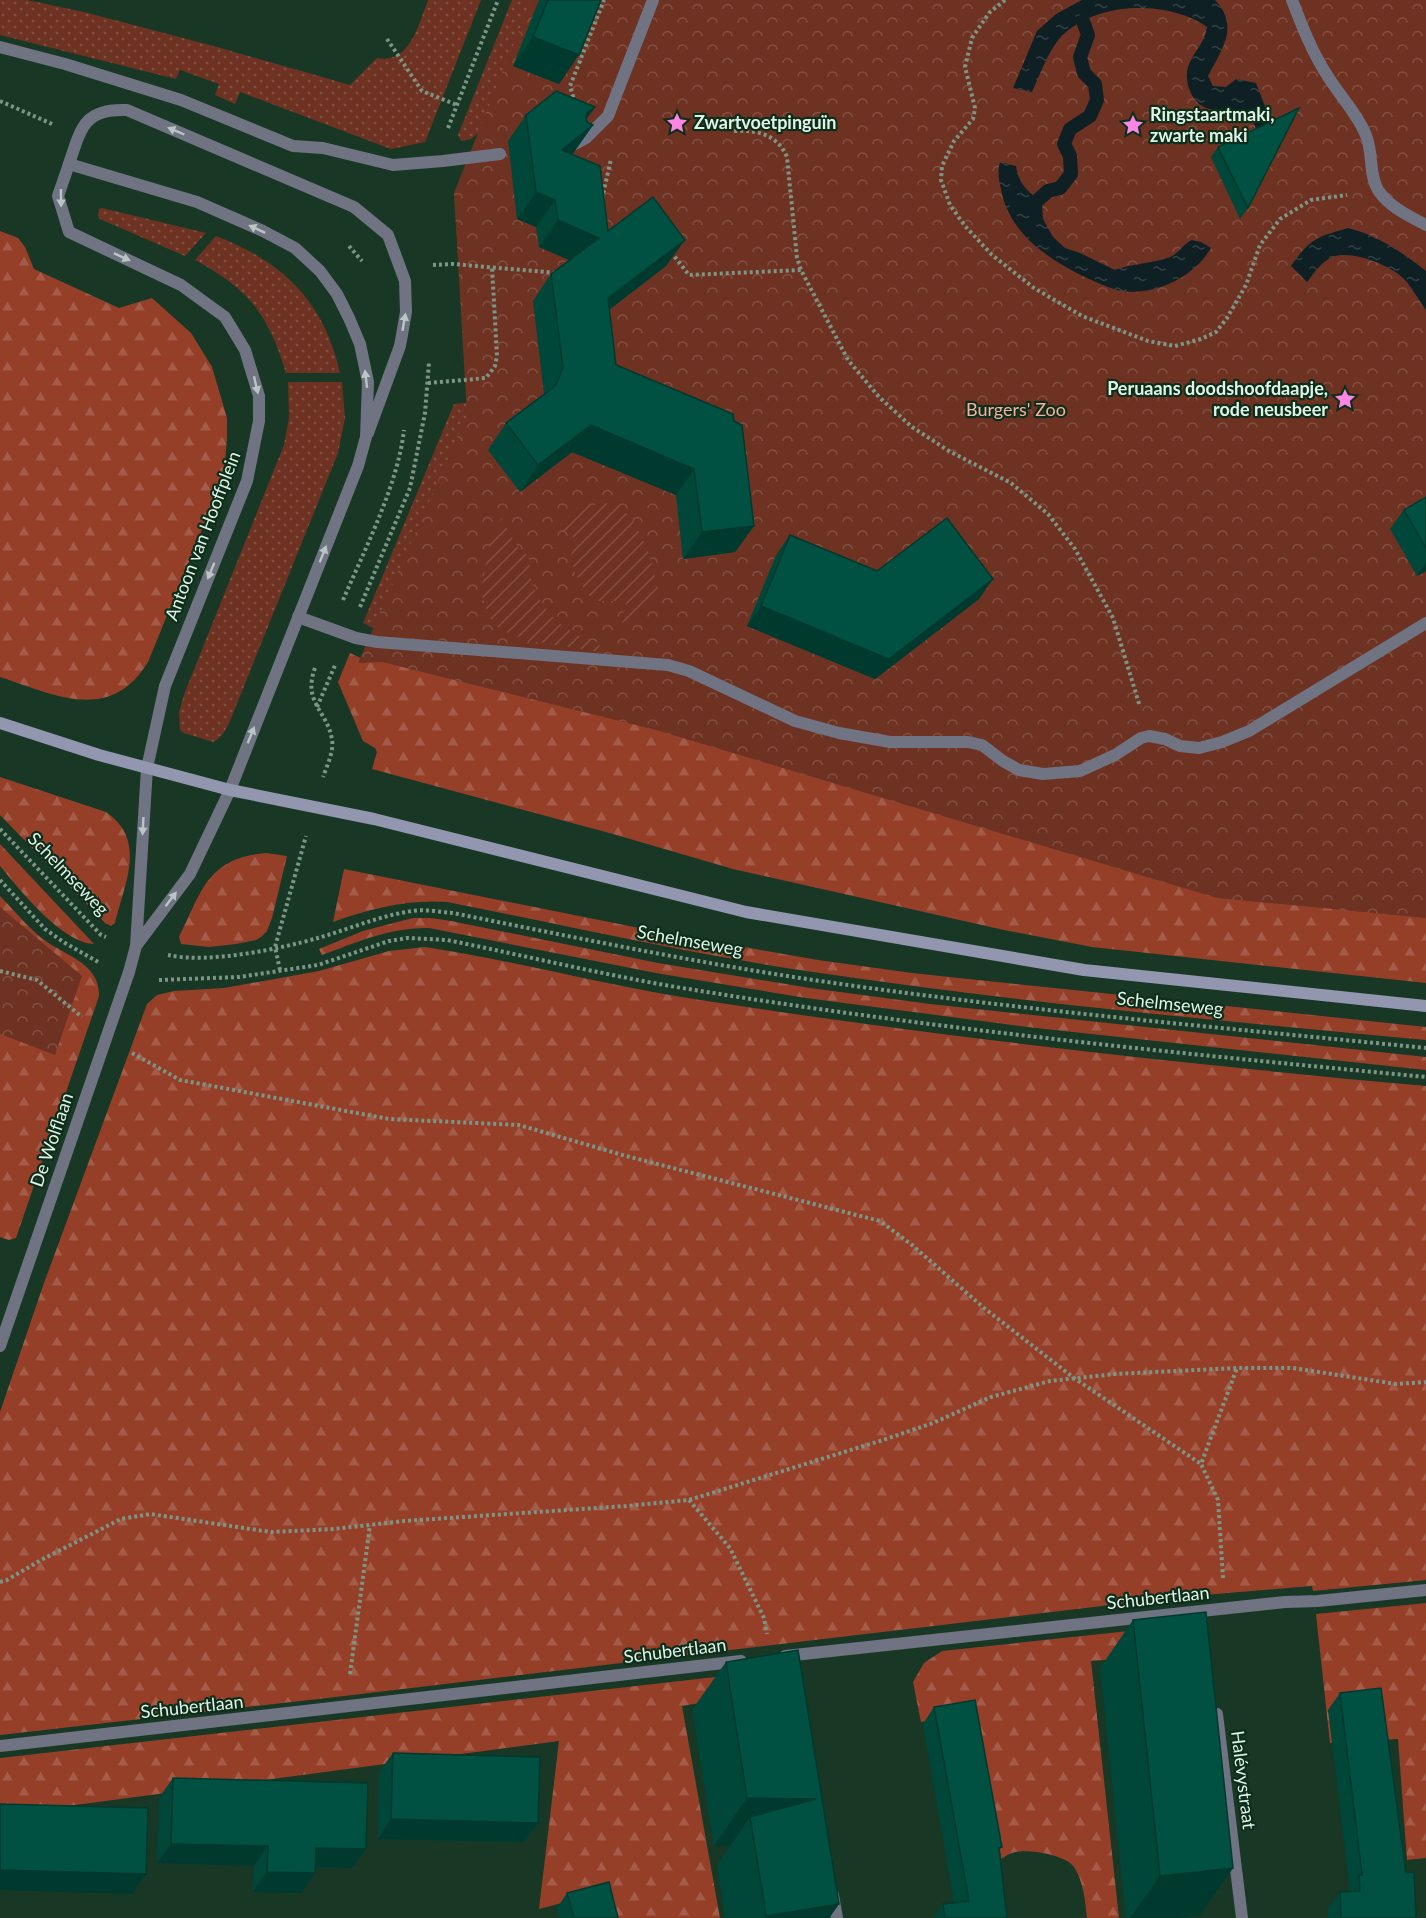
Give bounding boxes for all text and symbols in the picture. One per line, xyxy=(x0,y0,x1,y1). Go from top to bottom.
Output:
place label: Ringstaartmaki, zwarte maki xyxy=(1150,103,1275,146)
place icon: Zwartvoetpinguïn xyxy=(665,111,689,135)
place label: Zwartvoetpinguïn xyxy=(694,111,836,133)
place icon: Ringstaartmaki, zwarte maki xyxy=(1121,113,1145,137)
one-way arrow xyxy=(167,125,185,135)
one-way arrow xyxy=(56,189,65,208)
one-way arrow xyxy=(249,225,266,234)
one-way arrow xyxy=(114,252,132,262)
one-way arrow xyxy=(400,312,409,331)
one-way arrow xyxy=(361,369,371,388)
one-way arrow xyxy=(252,376,261,395)
place label: Peruaans doodshoofdaapje, rode neusbeer xyxy=(1107,377,1328,420)
place icon: Peruaans doodshoofdaapje, rode neusbeer xyxy=(1333,387,1357,411)
park label: Burgers' Zoo xyxy=(966,398,1066,420)
street label: Antoon van Hooffplein xyxy=(160,448,245,623)
one-way arrow xyxy=(319,545,328,563)
one-way arrow xyxy=(206,563,216,581)
one-way arrow xyxy=(247,726,256,744)
one-way arrow xyxy=(138,817,148,836)
street label: Schelmseweg xyxy=(24,827,114,919)
one-way arrow xyxy=(165,892,177,908)
street label: Schelmseweg xyxy=(636,920,745,960)
street label: Schelmseweg xyxy=(1116,986,1224,1020)
street label: De Wolflaan xyxy=(25,1090,77,1190)
street label: Schubertlaan xyxy=(1105,1581,1210,1613)
street label: Schubertlaan xyxy=(622,1633,727,1667)
street label: Schubertlaan xyxy=(139,1690,244,1722)
street label: Halévystraat xyxy=(1227,1729,1261,1831)

